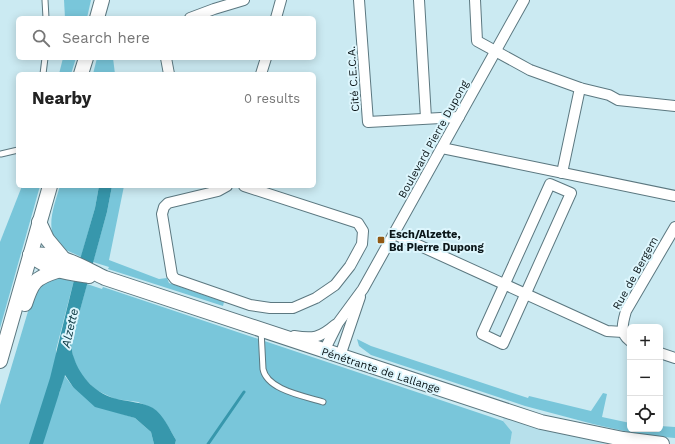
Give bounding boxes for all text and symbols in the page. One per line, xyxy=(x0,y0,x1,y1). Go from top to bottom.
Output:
search box xyxy=(16,16,316,60)
icon: search xyxy=(30,27,52,49)
text: Search here xyxy=(62,29,150,47)
street label: Cité C.E.C.A. xyxy=(345,46,362,112)
street label: Boulevard Pierre Dupong xyxy=(396,78,471,200)
text: Nearby xyxy=(32,88,91,108)
text: 0 results xyxy=(244,91,300,106)
place label: Esch/Alzette, Bd Pierre Dupong xyxy=(389,228,484,254)
street label: Rue de Bergem xyxy=(610,234,661,312)
marker: Esch/Alzette, Bd Pierre Dupong xyxy=(376,235,386,245)
water label: Alzette xyxy=(59,307,81,350)
map controls xyxy=(627,324,663,432)
button: + xyxy=(627,324,663,360)
street label: Pénétrante de Lallange xyxy=(320,345,442,396)
button: − xyxy=(627,360,663,396)
button: locate xyxy=(627,396,663,432)

